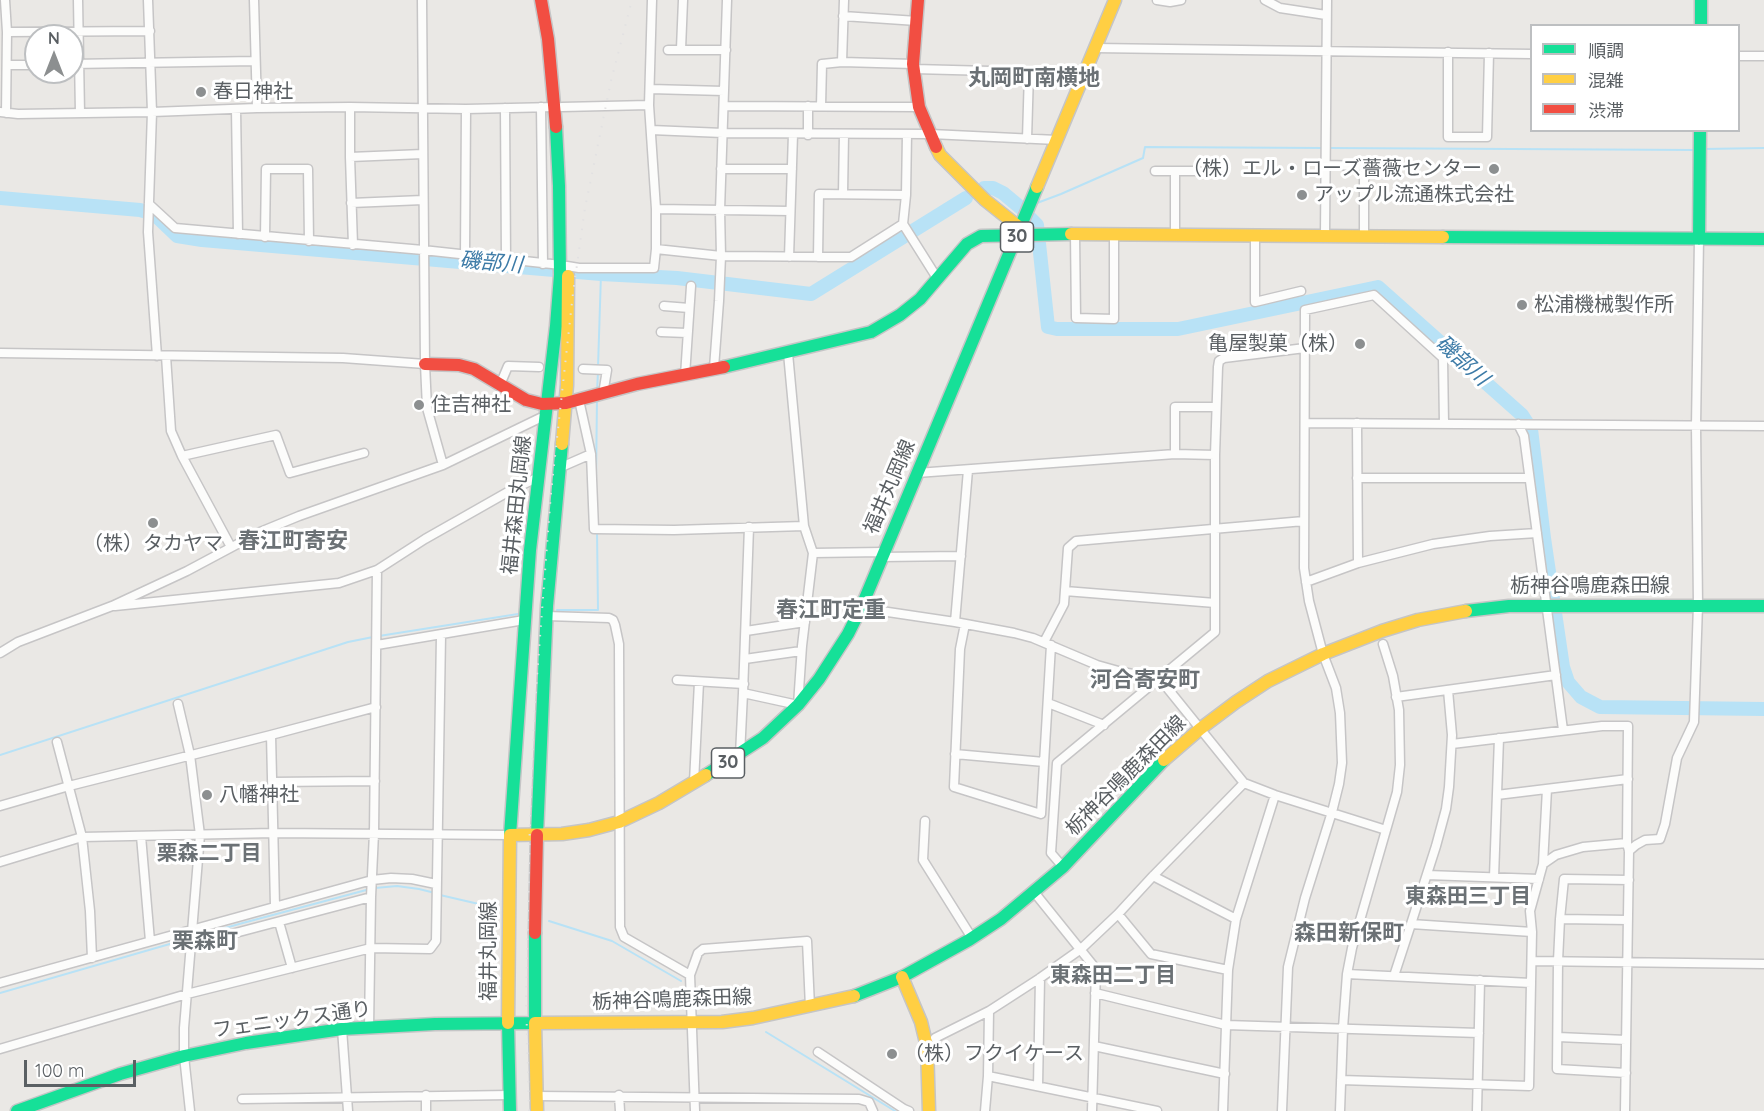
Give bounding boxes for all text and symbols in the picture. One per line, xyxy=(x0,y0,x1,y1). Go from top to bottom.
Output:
north arrow xyxy=(24,24,84,84)
legend xyxy=(1530,24,1740,132)
text: N xyxy=(48,28,60,48)
text: 順調 xyxy=(1588,39,1624,62)
district label: 丸岡町南横地 xyxy=(968,65,1100,91)
text: 混雑 xyxy=(1588,69,1624,92)
place label: 春日神社 xyxy=(213,80,293,104)
marker: 春日神社 xyxy=(194,85,208,99)
text: 渋滞 xyxy=(1588,99,1624,122)
place label: （株）エル・ローズ薔薇センター xyxy=(1182,157,1482,181)
marker: （株）エル・ローズ薔薇センター xyxy=(1487,162,1501,176)
place label: アップル流通株式会社 xyxy=(1314,183,1514,207)
marker: アップル流通株式会社 xyxy=(1295,188,1309,202)
road number: 30 xyxy=(1000,222,1034,252)
water label: 磯部川 xyxy=(459,248,523,278)
place label: 松浦機械製作所 xyxy=(1534,293,1674,317)
marker: 松浦機械製作所 xyxy=(1515,298,1529,312)
water label: 磯部川 xyxy=(1430,331,1494,391)
place label: 亀屋製菓（株） xyxy=(1208,332,1348,356)
marker: 亀屋製菓（株） xyxy=(1353,337,1367,351)
place label: 住吉神社 xyxy=(431,393,511,417)
marker: 住吉神社 xyxy=(412,398,426,412)
street label: 福井森田丸岡線 xyxy=(498,434,536,576)
street label: 福井丸岡線 xyxy=(859,436,921,538)
marker: （株）タカヤマ xyxy=(146,516,160,530)
district label: 春江町寄安 xyxy=(238,528,348,554)
place label: （株）タカヤマ xyxy=(83,532,223,556)
street label: 栃神谷鳴鹿森田線 xyxy=(1510,574,1670,598)
district label: 春江町定重 xyxy=(776,597,886,623)
district label: 河合寄安町 xyxy=(1090,667,1200,693)
street label: 栃神谷鳴鹿森田線 xyxy=(1061,711,1191,841)
road number: 30 xyxy=(712,748,744,778)
place label: 八幡神社 xyxy=(219,783,299,807)
marker: 八幡神社 xyxy=(200,788,214,802)
district label: 栗森二丁目 xyxy=(157,841,261,867)
district label: 東森田三丁目 xyxy=(1405,884,1531,910)
street label: 福井丸岡線 xyxy=(477,901,501,1001)
district label: 森田新保町 xyxy=(1294,920,1404,946)
district label: 栗森町 xyxy=(172,928,238,954)
district label: 東森田二丁目 xyxy=(1050,963,1176,989)
street label: 栃神谷鳴鹿森田線 xyxy=(592,985,752,1015)
street label: フェニックス通り xyxy=(211,997,373,1043)
place label: （株）フクイケース xyxy=(904,1042,1084,1066)
marker: （株）フクイケース xyxy=(885,1047,899,1061)
scale bar xyxy=(27,1048,140,1086)
text: 100 m xyxy=(35,1059,84,1082)

